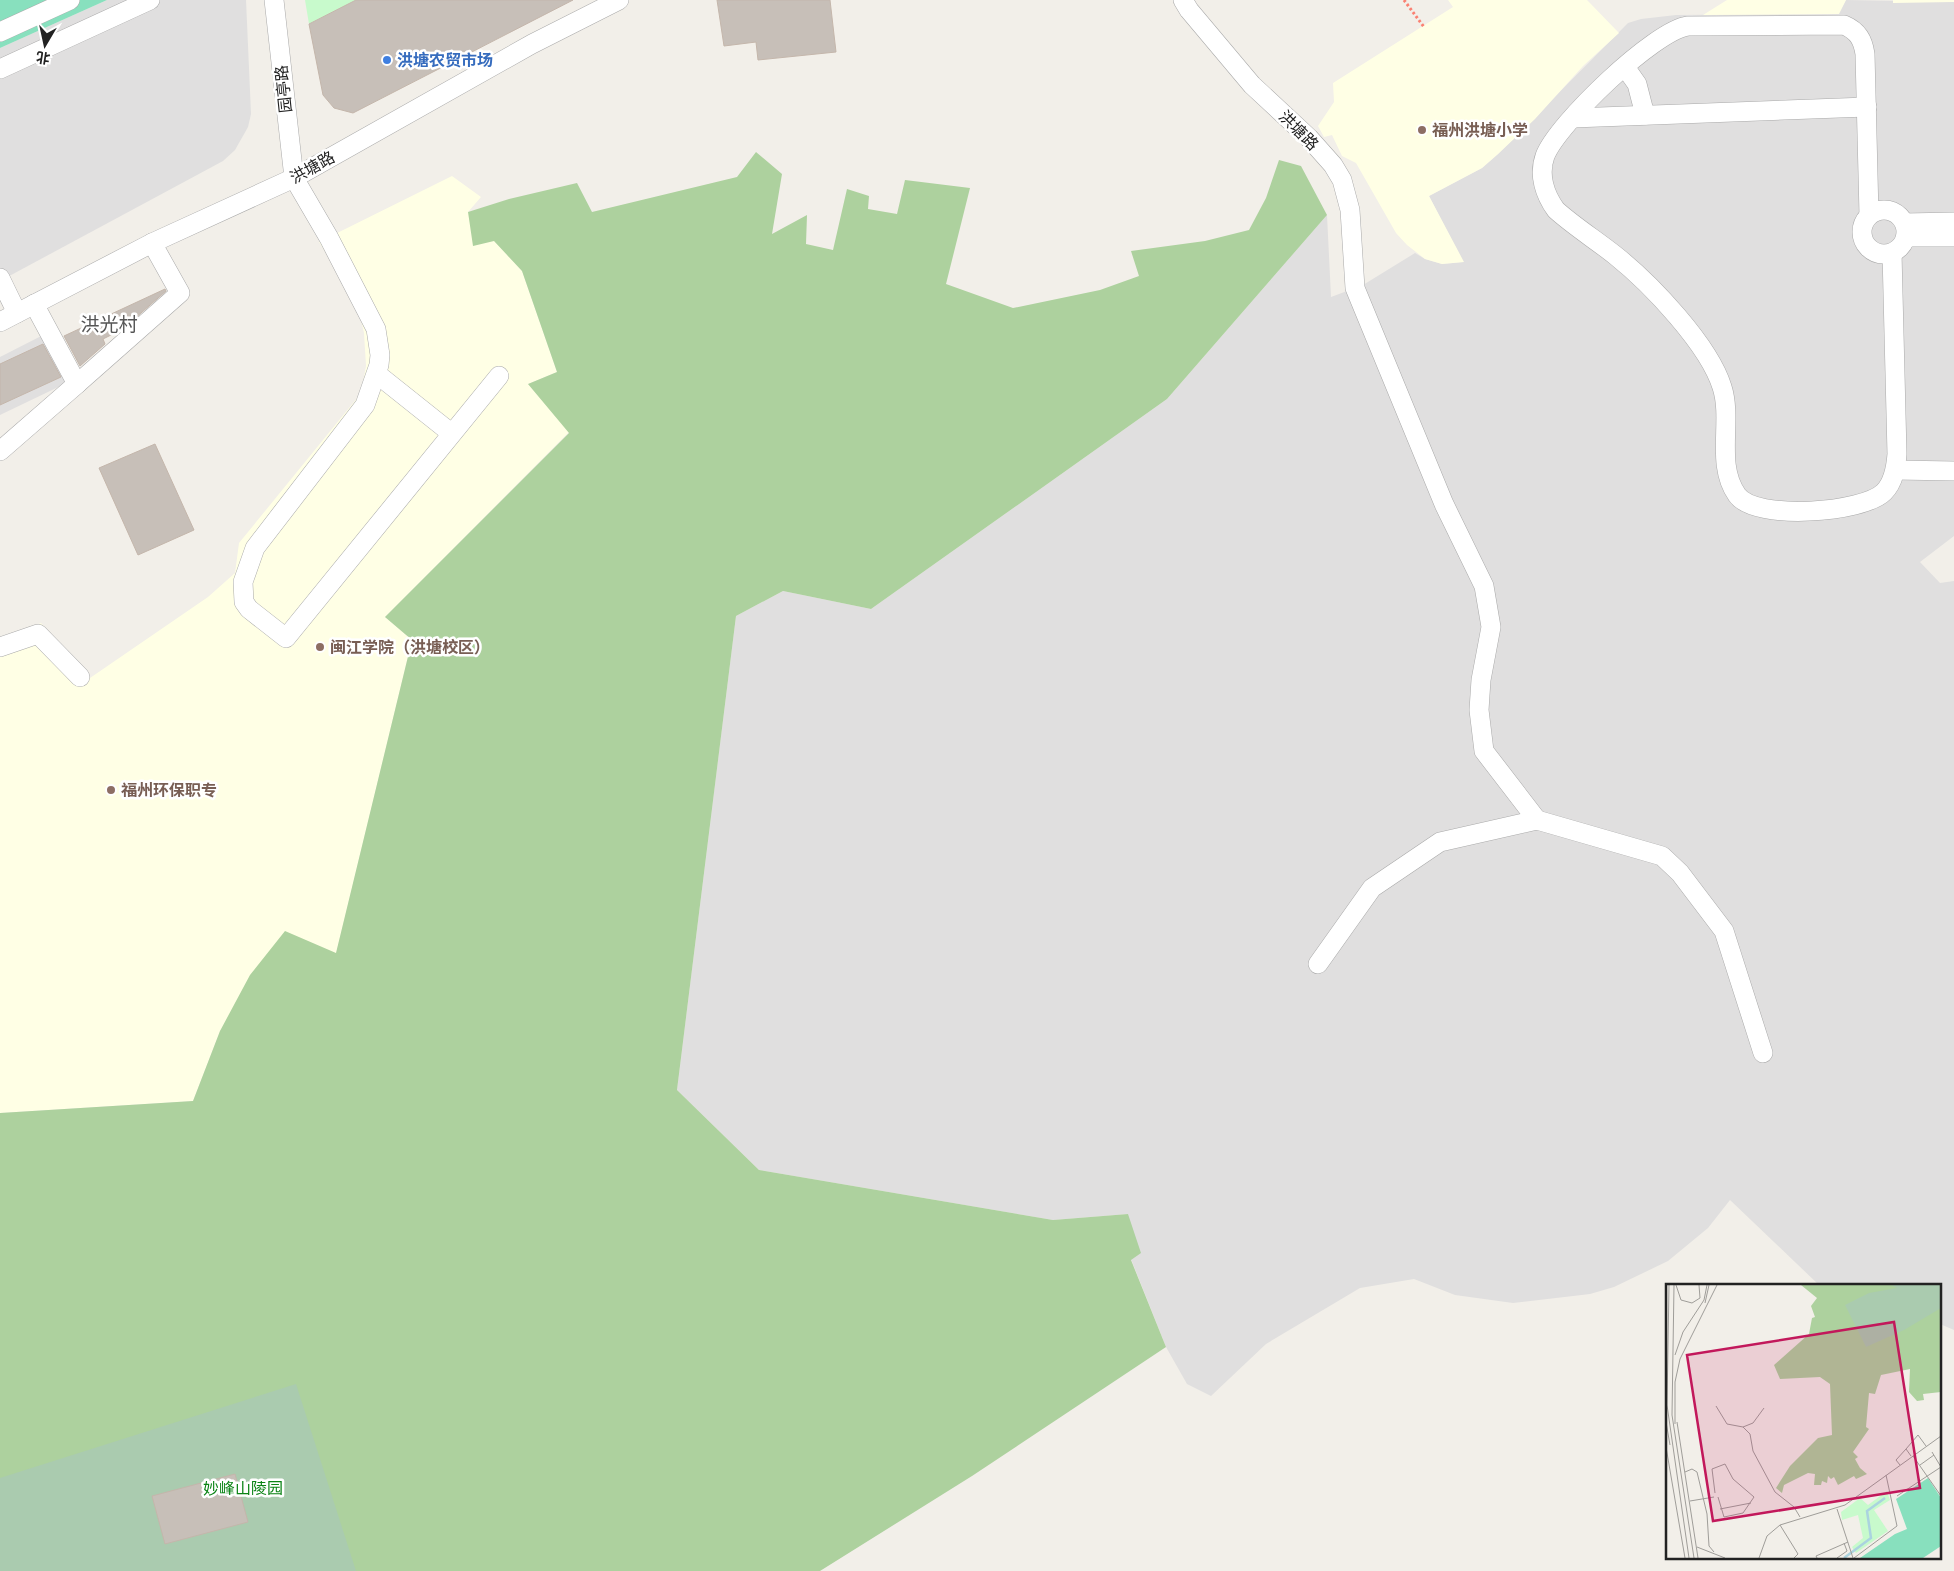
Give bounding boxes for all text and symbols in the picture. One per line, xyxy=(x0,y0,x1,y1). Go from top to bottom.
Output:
north arrow xyxy=(20,20,70,70)
text: 北 xyxy=(35,48,51,67)
place label: 洪塘农贸市场 xyxy=(397,51,493,71)
marker: 洪塘农贸市场 xyxy=(381,54,393,66)
street label: 园亭路 xyxy=(273,64,296,114)
street label: 洪塘路 xyxy=(1274,107,1322,155)
place label: 福州洪塘小学 xyxy=(1432,121,1528,141)
marker: 福州洪塘小学 xyxy=(1416,124,1428,136)
street label: 洪塘路 xyxy=(287,148,338,188)
district label: 洪光村 xyxy=(80,314,138,337)
place label: 闽江学院（洪塘校区） xyxy=(330,638,490,658)
marker: 闽江学院（洪塘校区） xyxy=(314,641,326,653)
place label: 福州环保职专 xyxy=(121,781,217,801)
marker: 福州环保职专 xyxy=(105,784,117,796)
inset map xyxy=(1666,1284,1942,1558)
park label: 妙峰山陵园 xyxy=(203,1480,283,1499)

